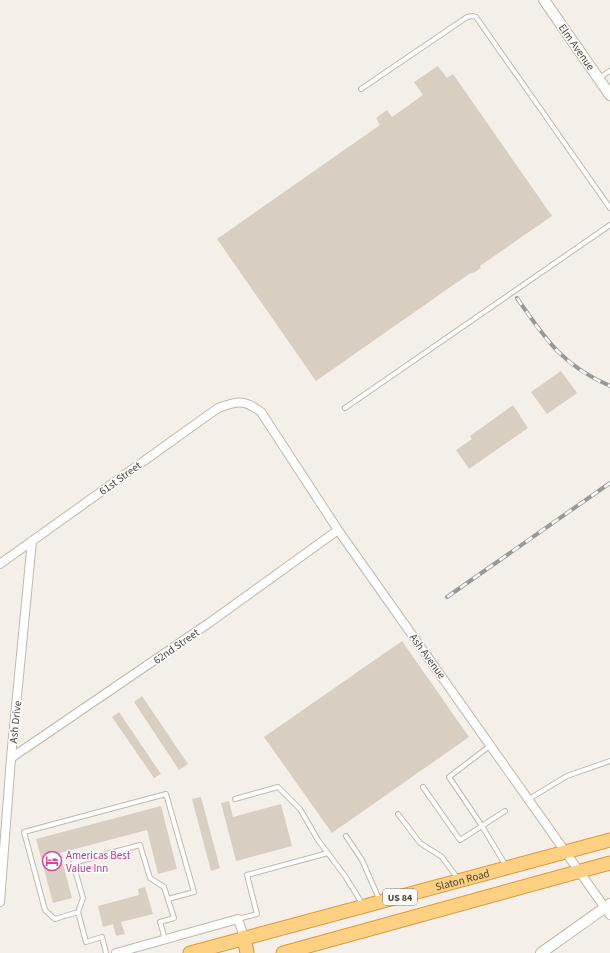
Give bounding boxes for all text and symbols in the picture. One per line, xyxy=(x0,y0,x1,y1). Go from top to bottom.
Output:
street label: Elm Avenue xyxy=(555,21,598,74)
street label: 61st Street xyxy=(96,458,145,499)
street label: 62nd Street xyxy=(150,625,202,668)
street label: Ash Avenue xyxy=(406,630,450,683)
street label: Ash Drive xyxy=(6,699,25,744)
place label: Americas Best Value Inn xyxy=(66,848,131,876)
hotel icon: Americas Best Value Inn xyxy=(41,850,63,872)
street label: Slaton Road xyxy=(434,866,491,895)
road number: US 84 xyxy=(383,889,417,905)

